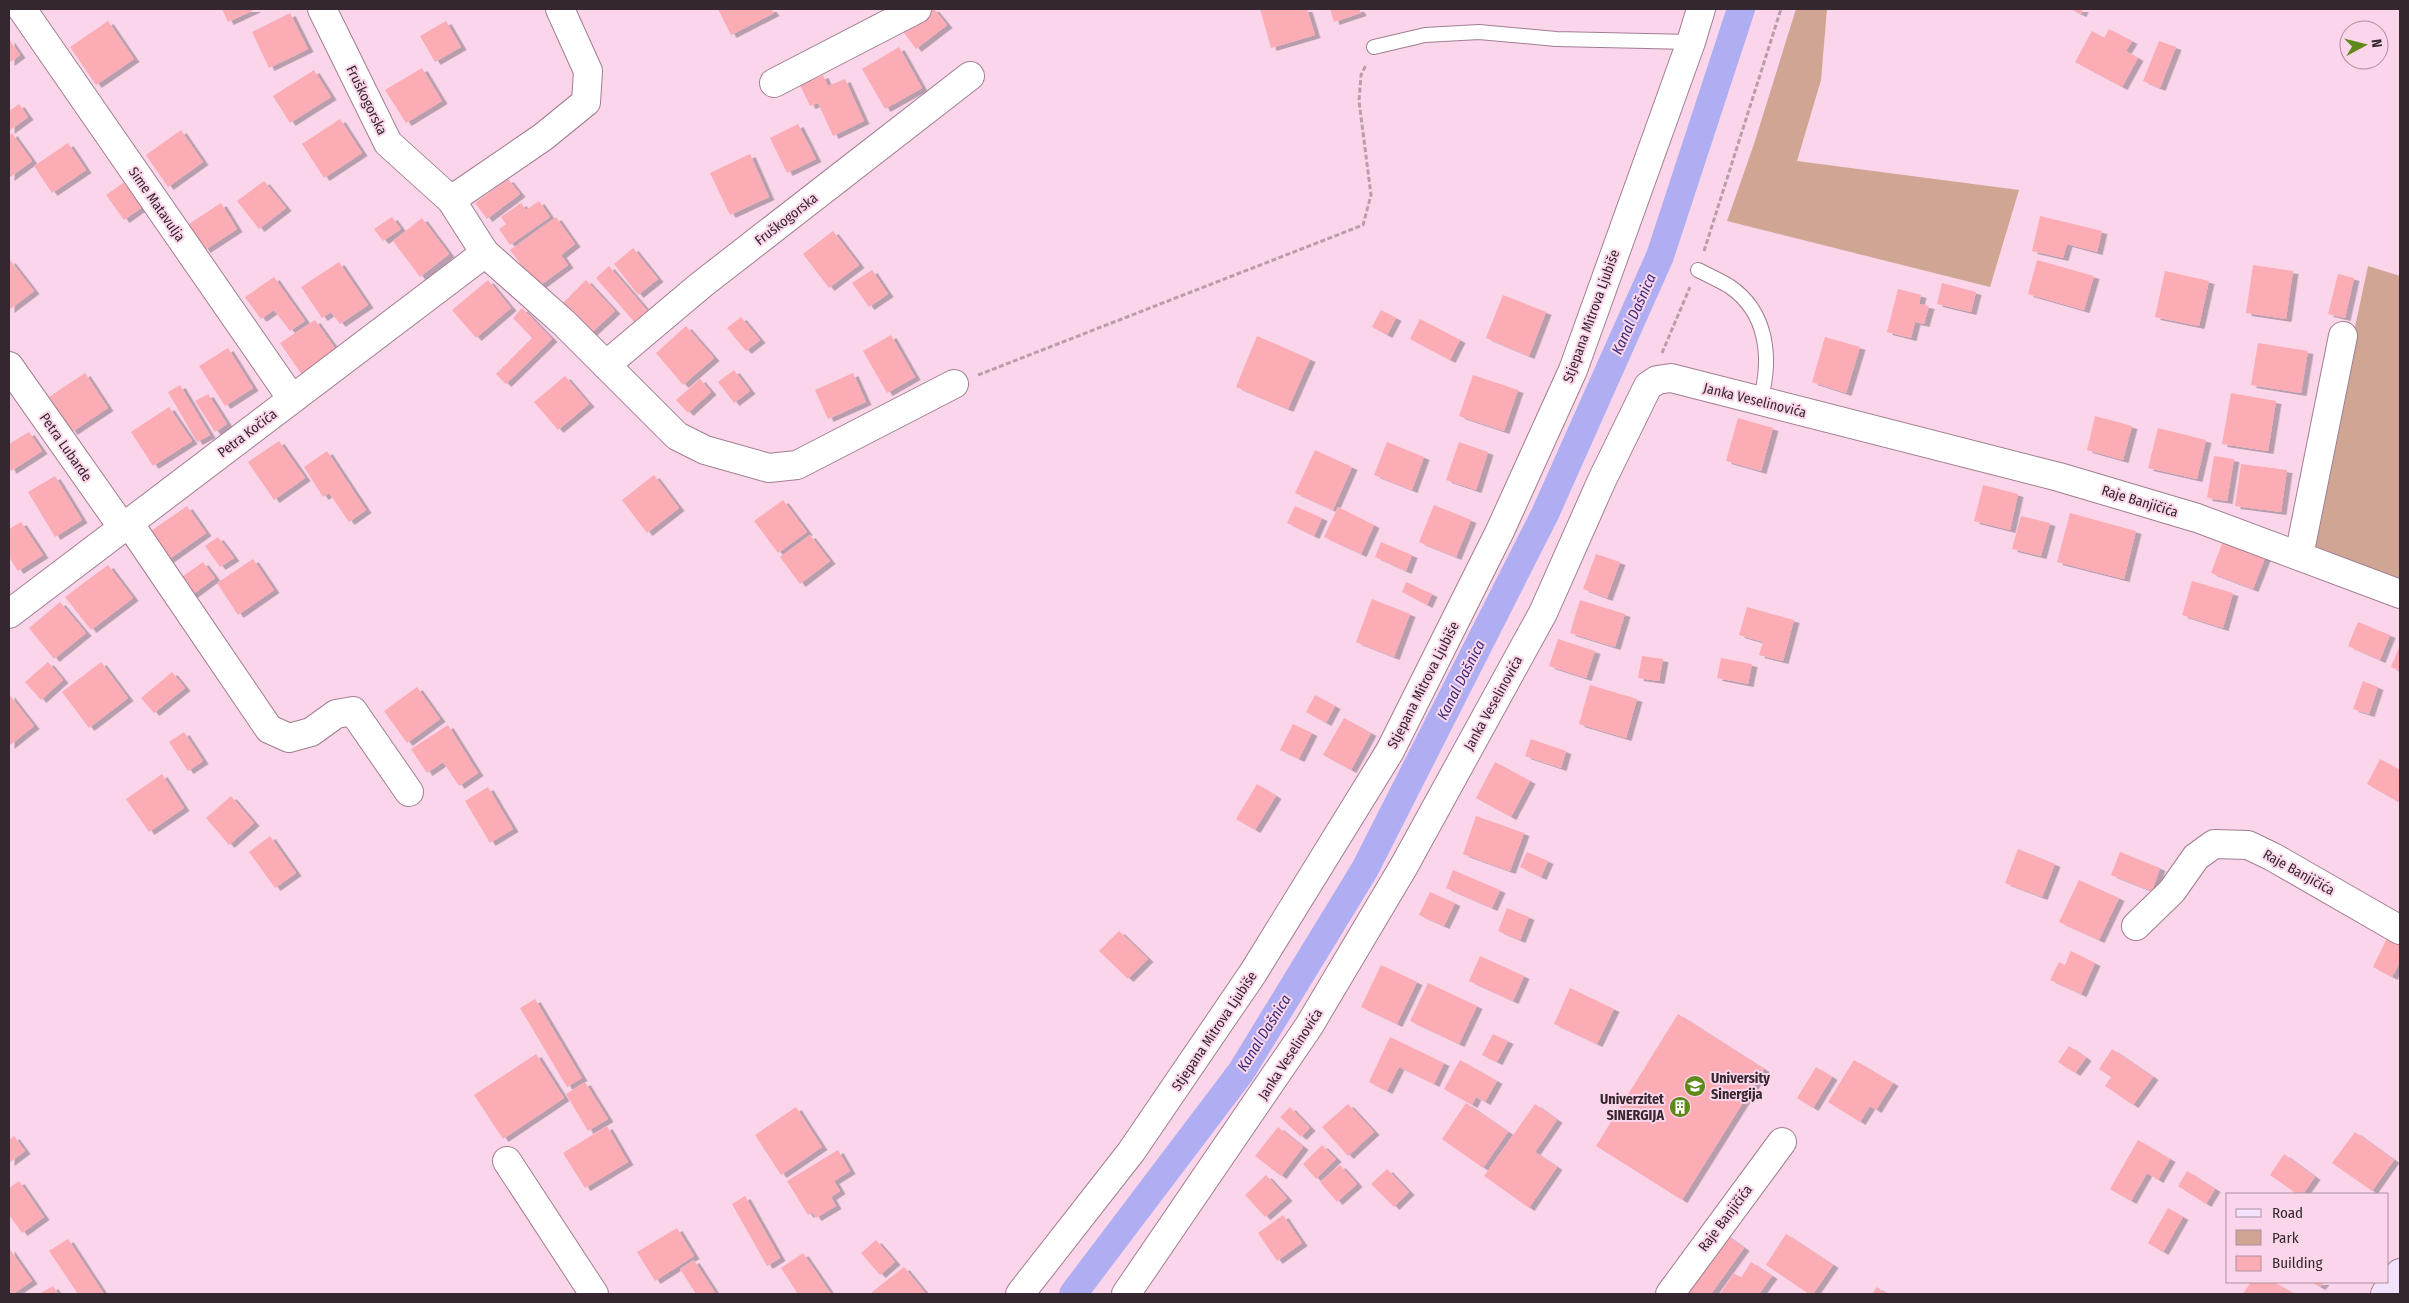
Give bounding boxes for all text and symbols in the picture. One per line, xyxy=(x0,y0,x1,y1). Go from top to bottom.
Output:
north arrow xyxy=(2339,20,2389,70)
text: N xyxy=(2367,38,2385,49)
street label: Fruškogorska xyxy=(342,63,391,138)
street label: Sime Matavulja xyxy=(125,164,189,245)
street label: Fruškogorska xyxy=(751,189,821,249)
street label: Stjepana Mitrova Ljubiše xyxy=(1559,247,1624,385)
water label: Kanal Dašnica xyxy=(1608,270,1660,357)
street label: Janka Veselinovića xyxy=(1702,379,1808,422)
street label: Petra Kočića xyxy=(214,406,280,461)
street label: Petra Lubarde xyxy=(36,410,95,485)
street label: Raje Banjičića xyxy=(2100,482,2180,521)
street label: Stjepana Mitrova Ljubiše xyxy=(1384,619,1463,752)
water label: Kanal Dašnica xyxy=(1433,637,1489,723)
street label: Janka Veselinovića xyxy=(1460,653,1527,753)
street label: Raje Banjičića xyxy=(2260,846,2338,899)
street label: Stjepana Mitrova Ljubiše xyxy=(1168,968,1261,1094)
water label: Kanal Dašnica xyxy=(1233,991,1295,1075)
street label: Janka Veselinovića xyxy=(1255,1005,1326,1103)
place label: University Sinergija xyxy=(1711,1070,1770,1103)
school or university icon: University Sinergija xyxy=(1683,1074,1707,1098)
place label: Univerzitet SINERGIJA xyxy=(1600,1091,1665,1124)
building icon: Univerzitet SINERGIJA xyxy=(1668,1095,1692,1119)
street label: Raje Banjičića xyxy=(1695,1181,1756,1255)
legend xyxy=(2226,1193,2389,1283)
text: Road xyxy=(2272,1204,2303,1222)
text: Park xyxy=(2272,1229,2299,1247)
text: Building xyxy=(2272,1254,2323,1272)

